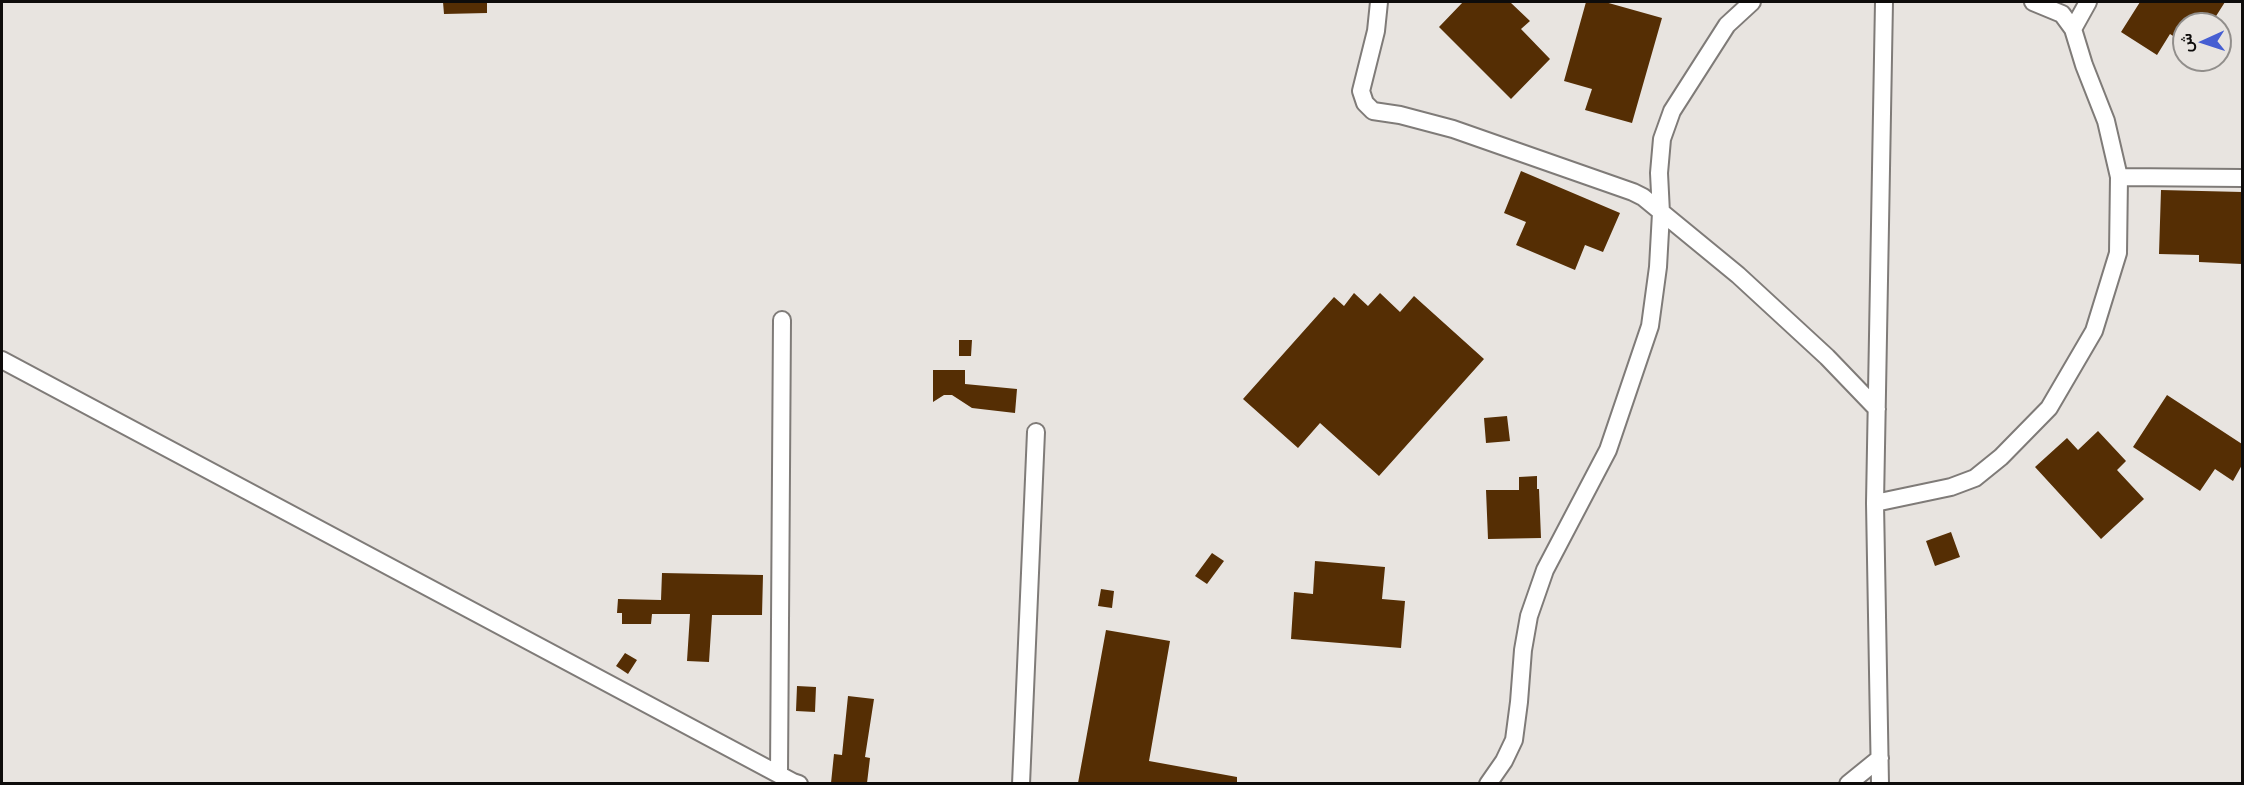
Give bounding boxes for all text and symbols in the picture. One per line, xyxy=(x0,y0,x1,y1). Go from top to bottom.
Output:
north arrow xyxy=(2172,12,2232,72)
text: ش xyxy=(2175,33,2198,53)

